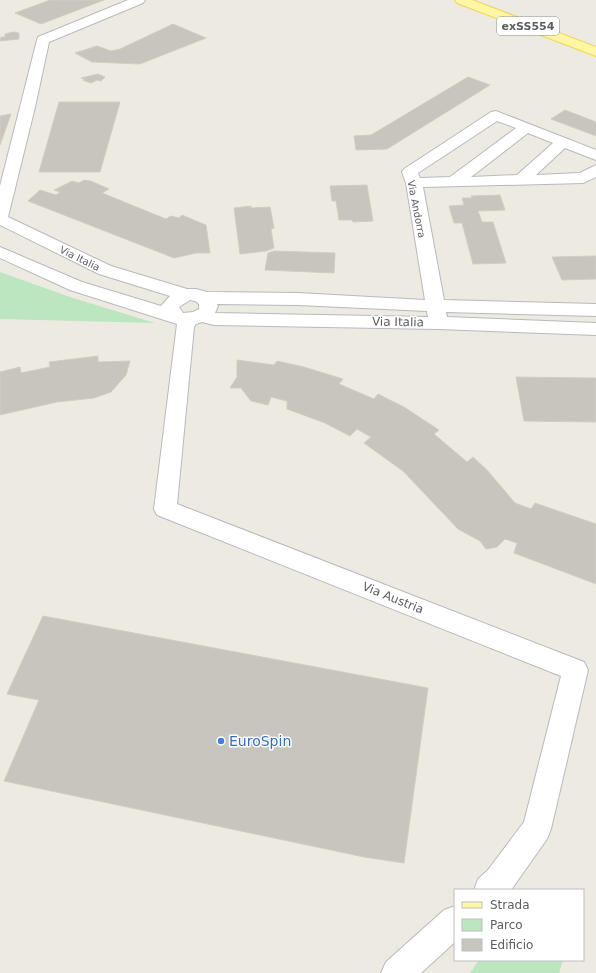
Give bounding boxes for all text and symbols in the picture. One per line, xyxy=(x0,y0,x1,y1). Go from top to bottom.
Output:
road number: exSS554 xyxy=(497,17,559,35)
street label: Via Andorra xyxy=(406,179,427,239)
street label: Via Italia xyxy=(58,244,102,273)
street label: Via Italia xyxy=(372,315,424,329)
street label: Via Austria xyxy=(360,579,426,617)
place label: EuroSpin xyxy=(229,733,291,749)
marker: EuroSpin xyxy=(216,736,226,746)
legend xyxy=(454,889,584,961)
text: Strada xyxy=(490,898,530,912)
text: Parco xyxy=(490,918,523,932)
text: Edificio xyxy=(490,938,533,952)

